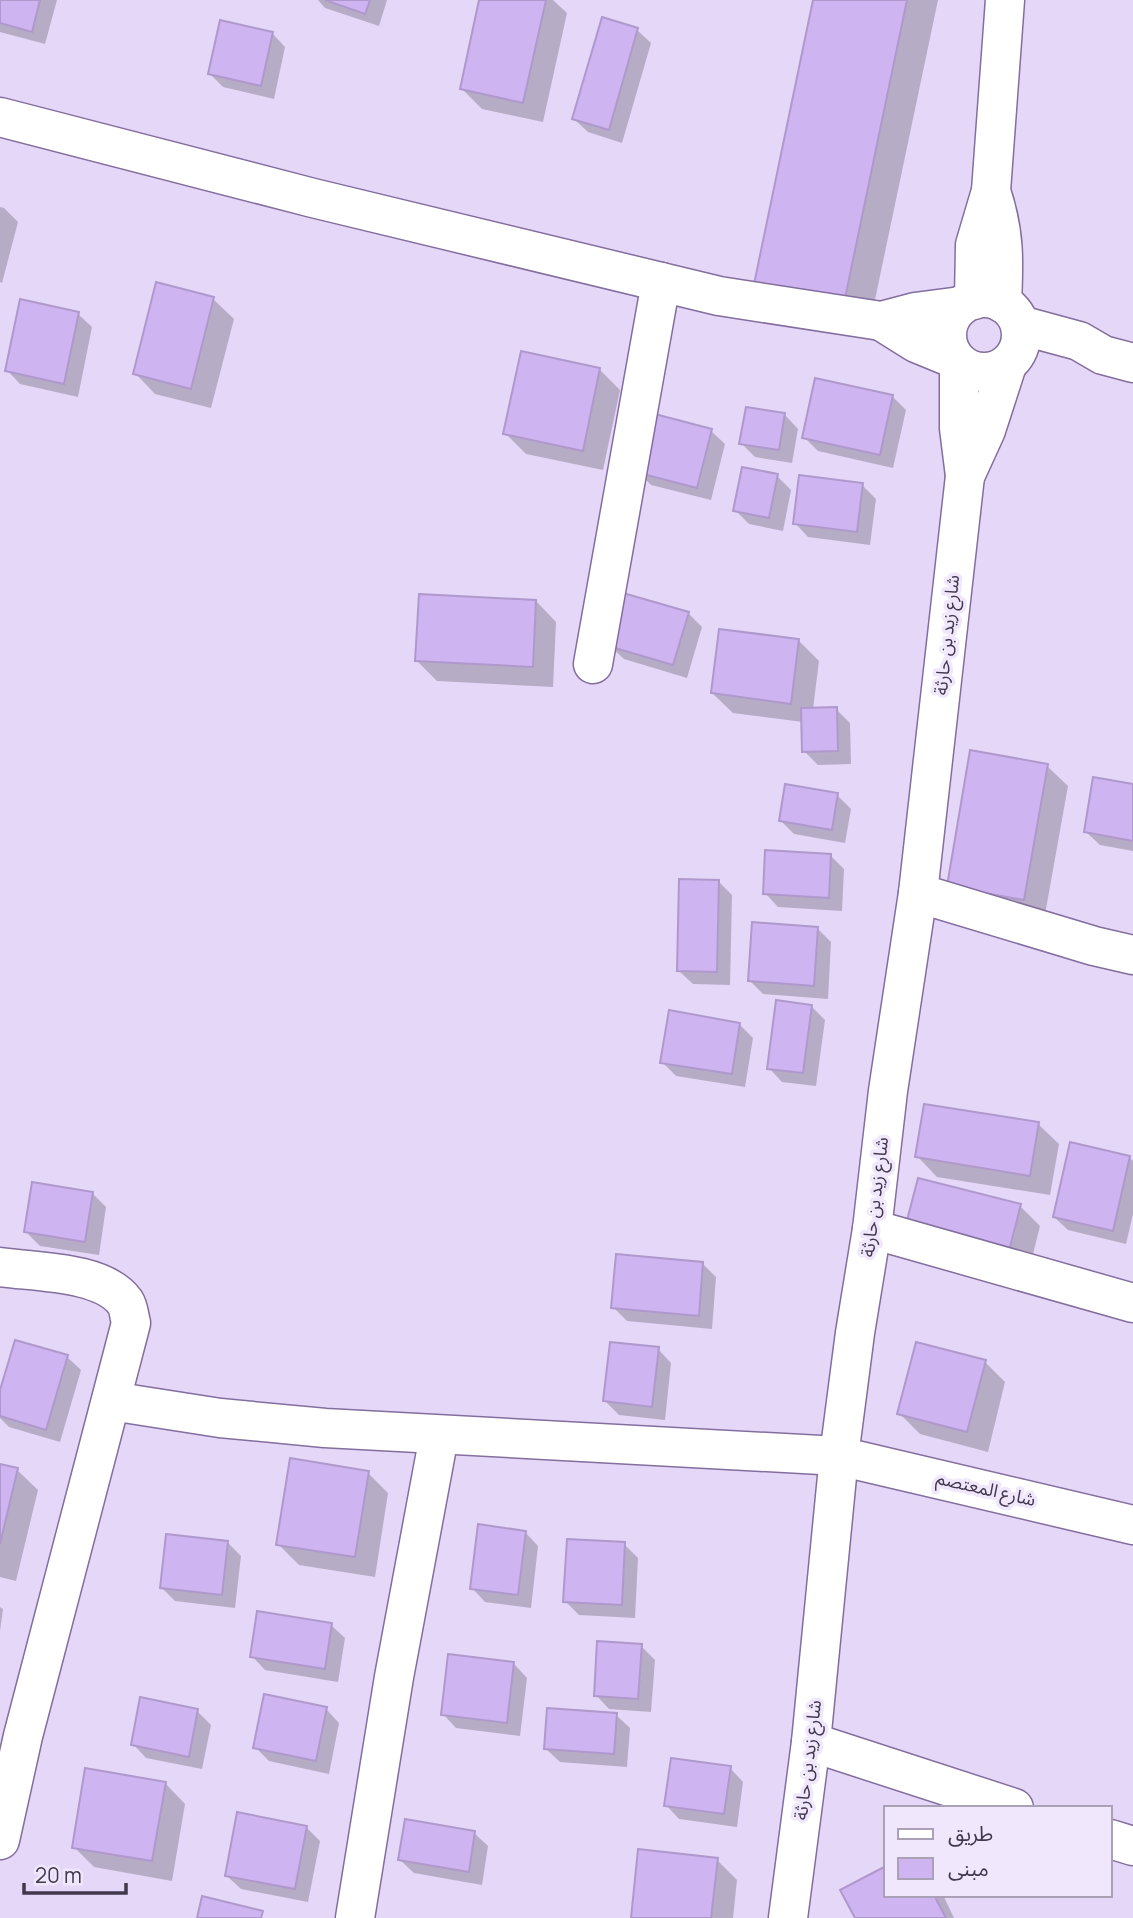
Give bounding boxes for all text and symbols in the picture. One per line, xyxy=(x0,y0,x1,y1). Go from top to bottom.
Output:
street label: شارع زيد بن حارثة xyxy=(928,574,967,697)
street label: شارع زيد بن حارثة xyxy=(855,1135,896,1259)
street label: شارع المعتصم xyxy=(933,1465,1038,1514)
street label: شارع زيد بن حارثة xyxy=(788,1698,829,1822)
legend xyxy=(884,1806,1112,1897)
text: طريق xyxy=(948,1819,993,1847)
scale bar xyxy=(24,1852,126,1896)
text: مبنى xyxy=(948,1854,989,1882)
text: 20 m xyxy=(35,1861,82,1889)

